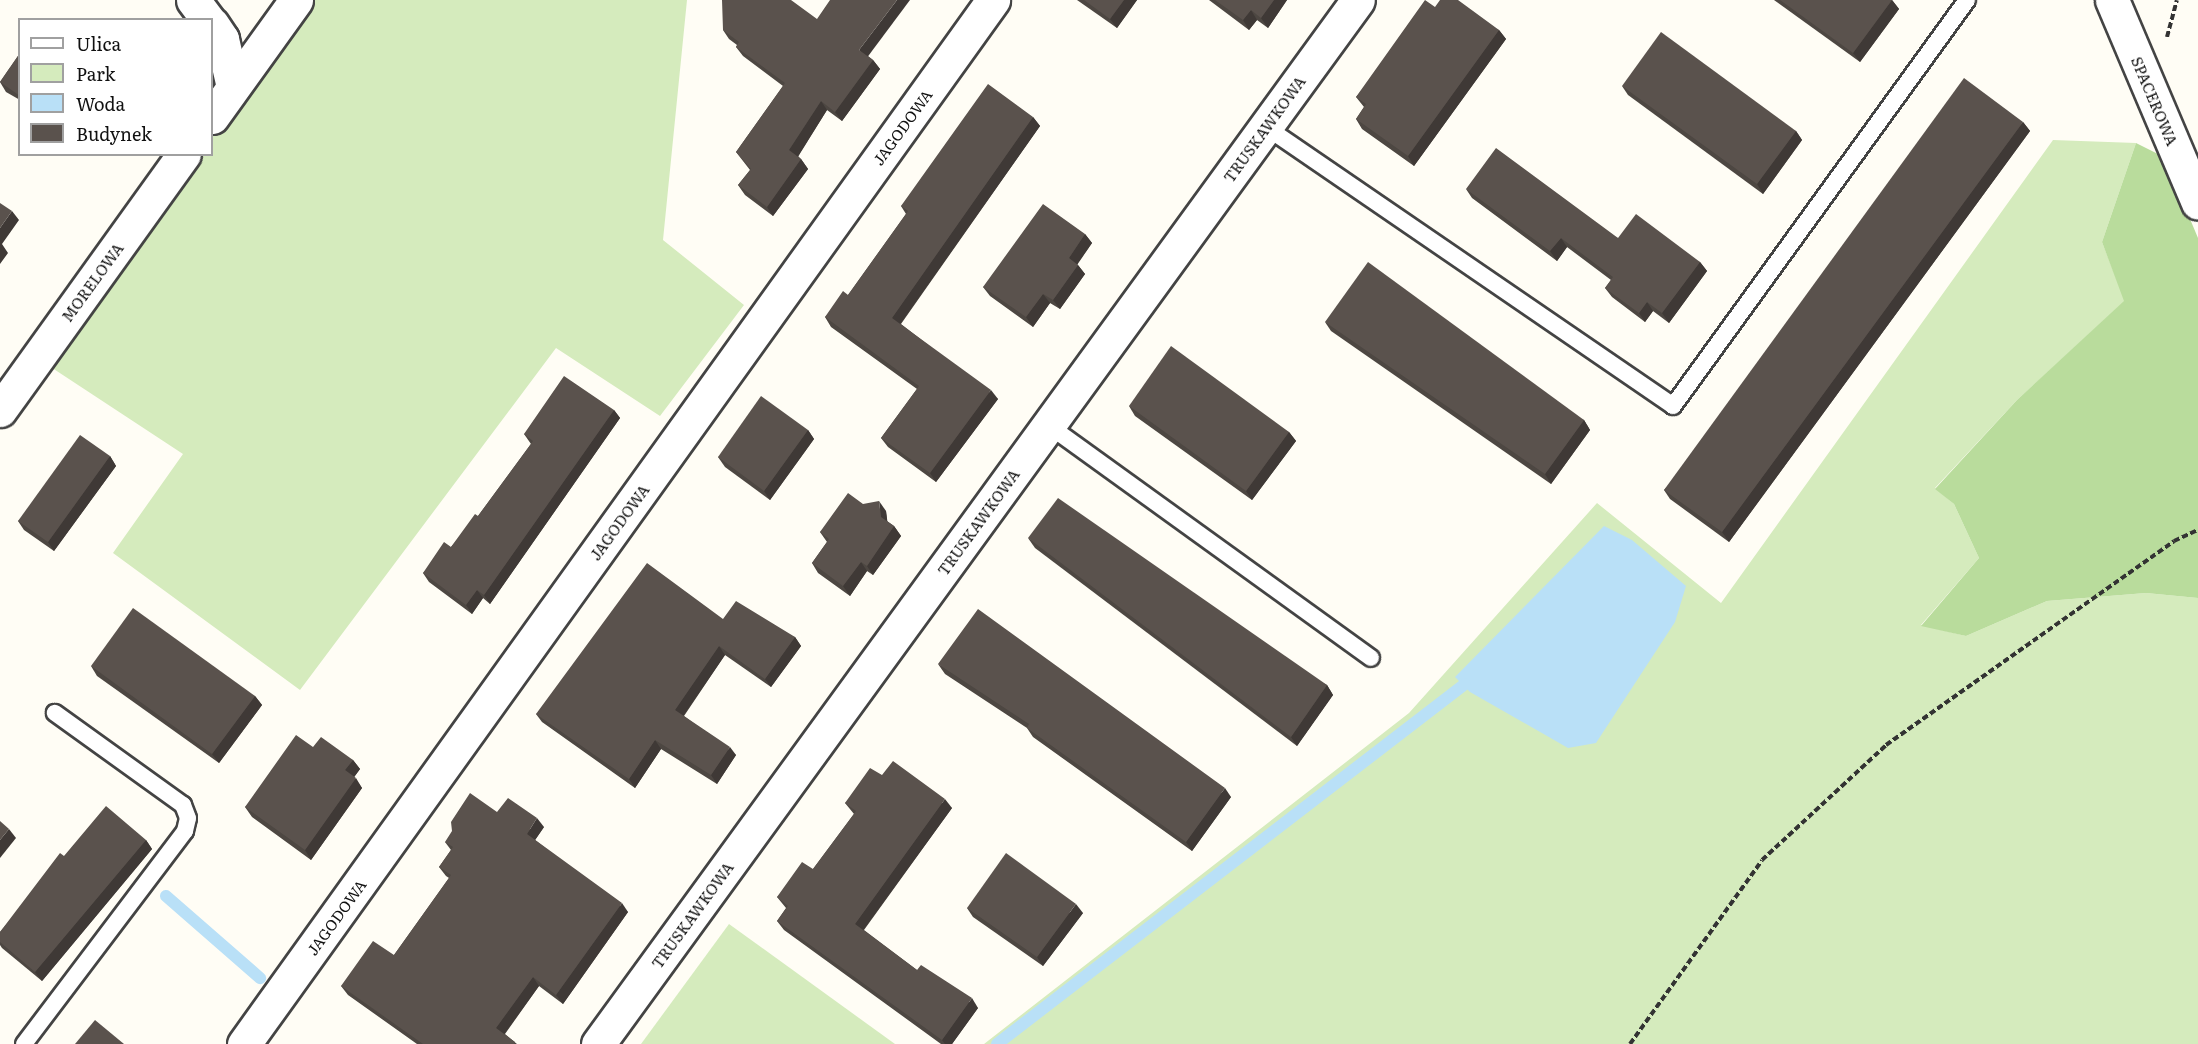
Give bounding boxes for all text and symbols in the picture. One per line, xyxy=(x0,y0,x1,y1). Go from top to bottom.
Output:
legend xyxy=(18,18,213,156)
text: Ulica xyxy=(76,30,121,57)
street label: SPACEROWA xyxy=(2128,54,2182,148)
text: Park xyxy=(76,60,115,87)
street label: TRUSKAWKOWA xyxy=(1219,72,1309,186)
street label: JAGODOWA xyxy=(869,86,935,168)
text: Woda xyxy=(76,90,125,117)
text: Budynek xyxy=(76,120,152,147)
street label: MORELOWA xyxy=(57,239,127,325)
street label: TRUSKAWKOWA xyxy=(933,465,1023,579)
street label: JAGODOWA xyxy=(586,481,652,563)
street label: TRUSKAWKOWA xyxy=(647,858,737,972)
street label: JAGODOWA xyxy=(303,876,369,958)

